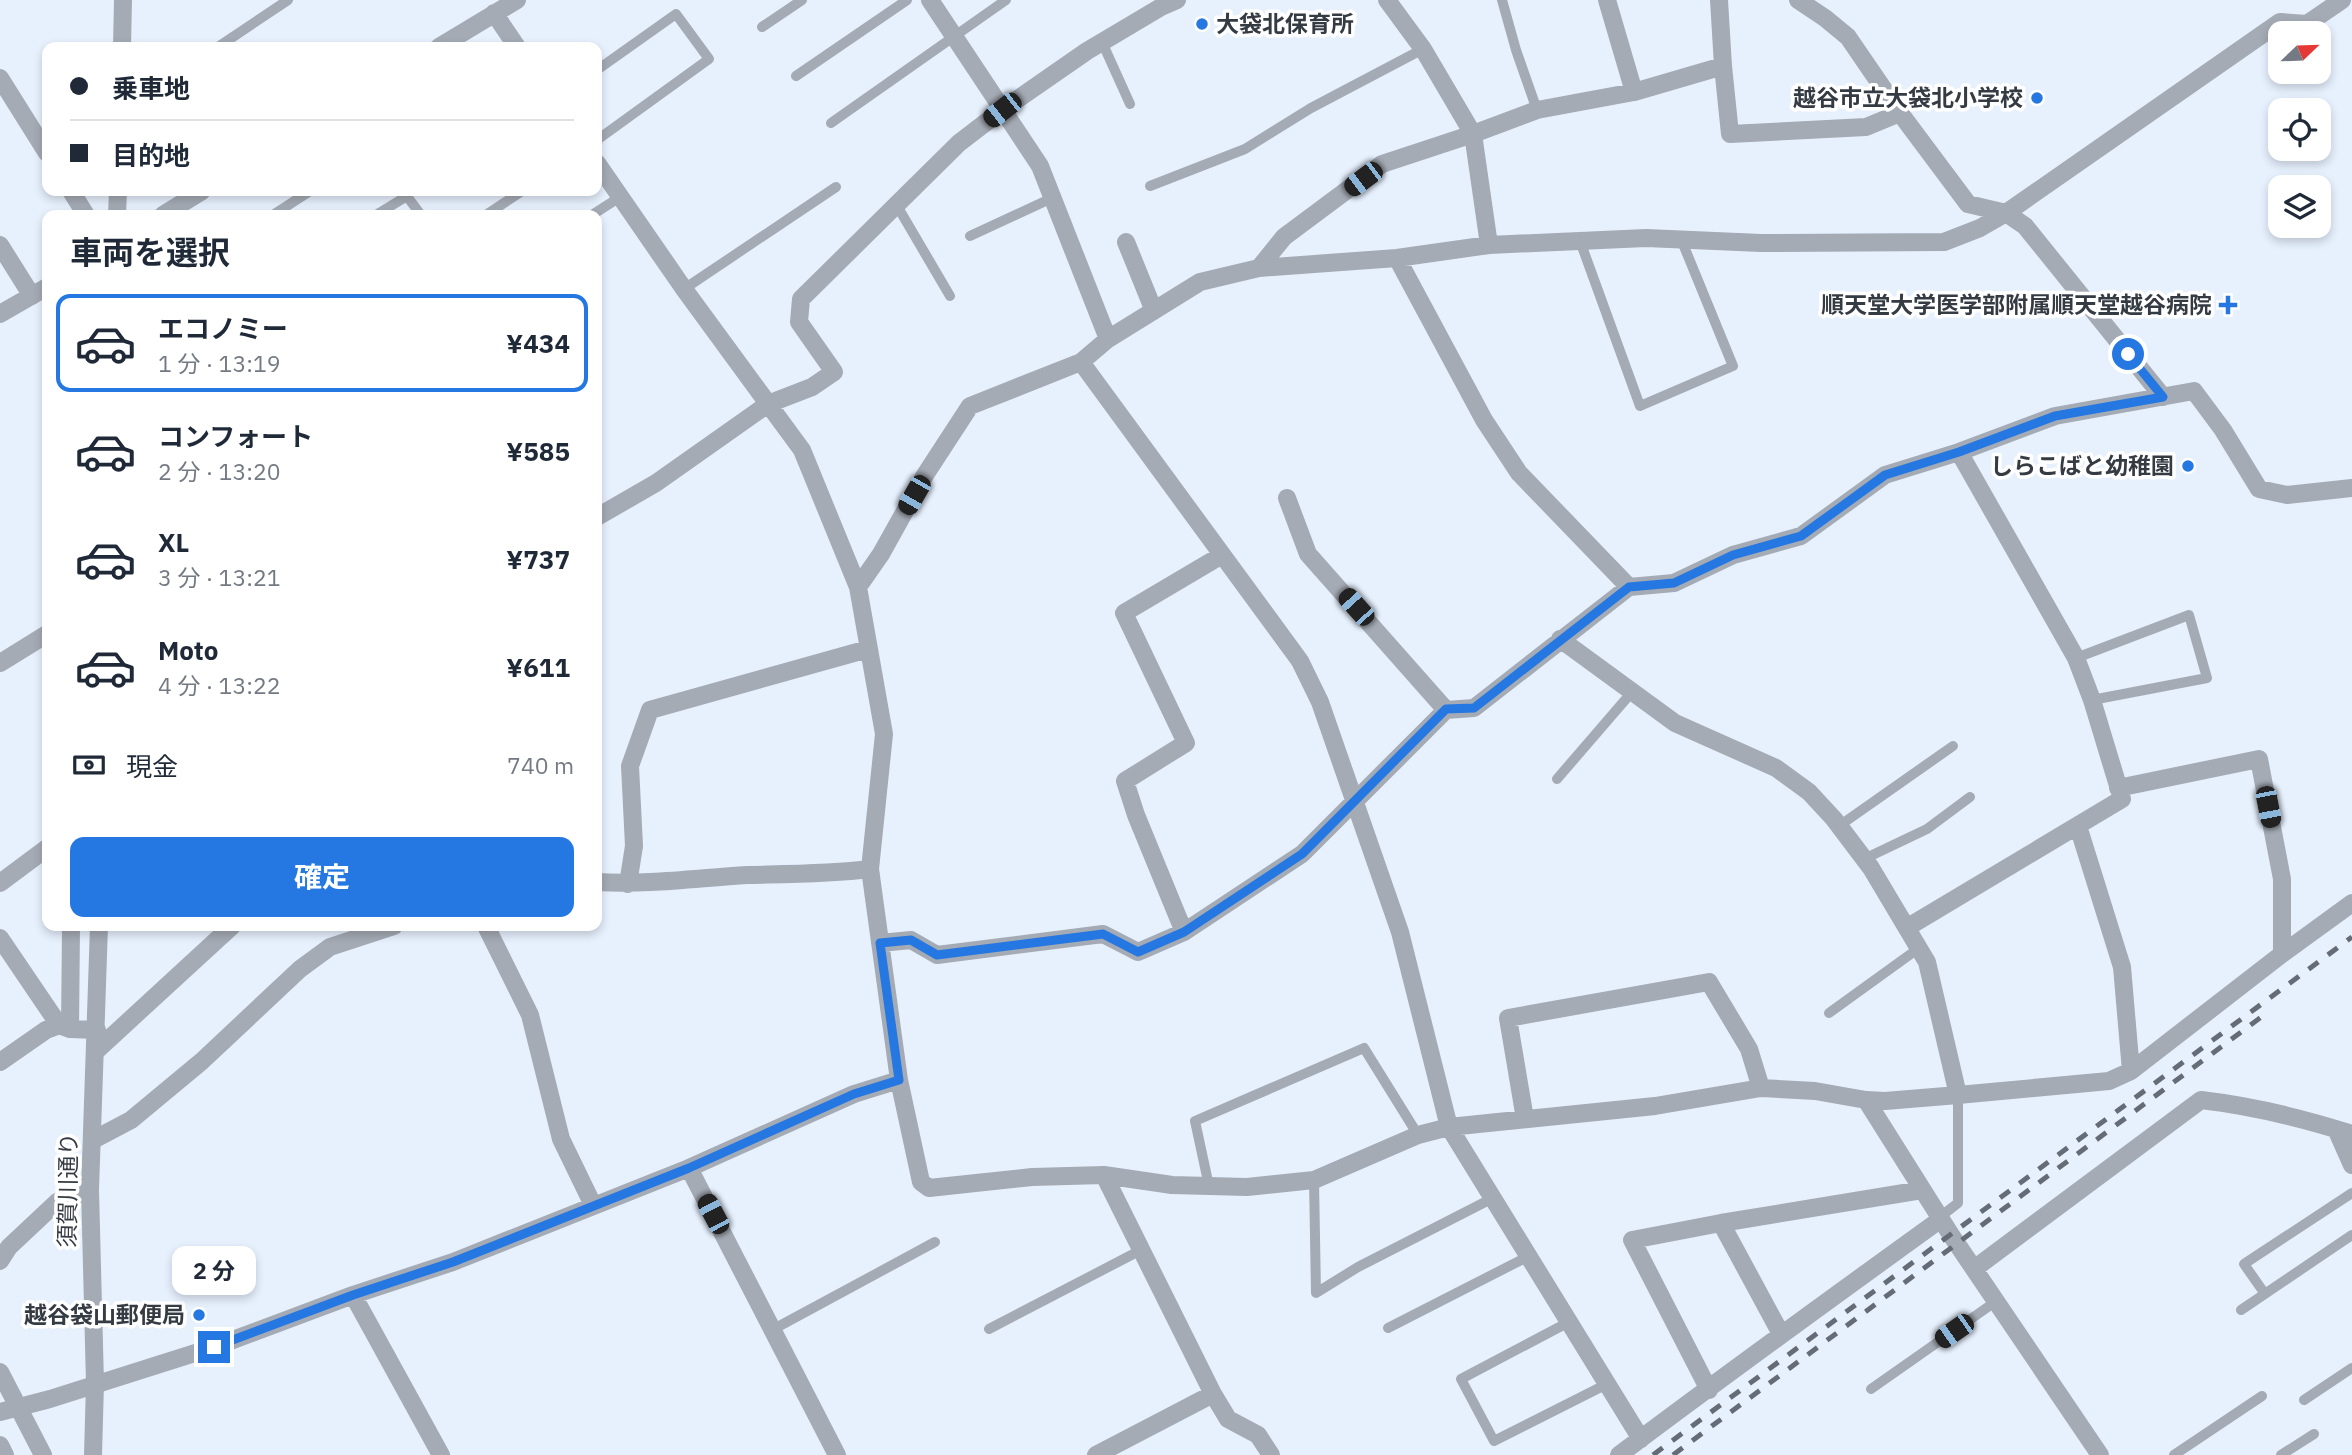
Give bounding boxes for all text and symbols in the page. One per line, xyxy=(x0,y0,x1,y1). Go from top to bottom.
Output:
place label: 大袋北保育所 xyxy=(1216,8,1354,38)
marker: 大袋北保育所 xyxy=(1194,16,1210,32)
north arrow xyxy=(2268,21,2331,84)
map controls xyxy=(2268,21,2331,238)
text: 乗車地 xyxy=(112,71,190,105)
place label: 越谷市立大袋北小学校 xyxy=(1793,82,2023,112)
car xyxy=(979,89,1026,131)
marker: 越谷市立大袋北小学校 xyxy=(2029,90,2045,106)
button: locate xyxy=(2268,98,2331,161)
text: 目的地 xyxy=(112,138,190,172)
car xyxy=(1340,158,1387,200)
button: layers xyxy=(2268,175,2331,238)
text: 車両を選択 xyxy=(70,231,230,273)
place label: 順天堂大学医学部附属順天堂越谷病院 xyxy=(1821,289,2212,319)
marker: 順天堂大学医学部附属順天堂越谷病院 xyxy=(2218,295,2238,315)
text: エコノミー xyxy=(158,311,288,345)
icon: car xyxy=(74,312,137,375)
text: ¥434 xyxy=(506,326,570,360)
route start xyxy=(2112,338,2144,370)
text: 1 分 · 13:19 xyxy=(158,348,281,378)
text: コンフォート xyxy=(158,419,313,453)
icon: car xyxy=(74,420,137,483)
text: ¥585 xyxy=(506,434,570,468)
place label: しらこばと幼稚園 xyxy=(1990,450,2174,480)
text: 2 分 · 13:20 xyxy=(158,456,281,486)
marker: しらこばと幼稚園 xyxy=(2180,458,2196,474)
car xyxy=(895,472,934,518)
text: XL xyxy=(158,525,189,559)
icon: car xyxy=(74,528,137,591)
text: ¥737 xyxy=(506,542,570,576)
text: 3 分 · 13:21 xyxy=(158,562,281,592)
car xyxy=(1335,584,1378,630)
text: Moto xyxy=(158,633,218,667)
icon: car xyxy=(74,636,137,699)
text: ¥611 xyxy=(506,650,570,684)
text: 4 分 · 13:22 xyxy=(158,670,281,700)
icon: cash xyxy=(70,746,108,784)
text: 現金 xyxy=(126,749,178,783)
text: 740 m xyxy=(507,750,574,780)
car xyxy=(2254,784,2283,830)
button: 確定 xyxy=(70,837,574,917)
street label: 須賀川通り xyxy=(51,1132,83,1248)
car xyxy=(694,1191,733,1237)
callout: 2 分 xyxy=(172,1246,256,1294)
text: 2 分 xyxy=(193,1255,235,1285)
place label: 越谷袋山郵便局 xyxy=(24,1299,185,1329)
marker: 越谷袋山郵便局 xyxy=(191,1307,207,1323)
car xyxy=(1931,1310,1978,1352)
route end xyxy=(198,1331,230,1363)

